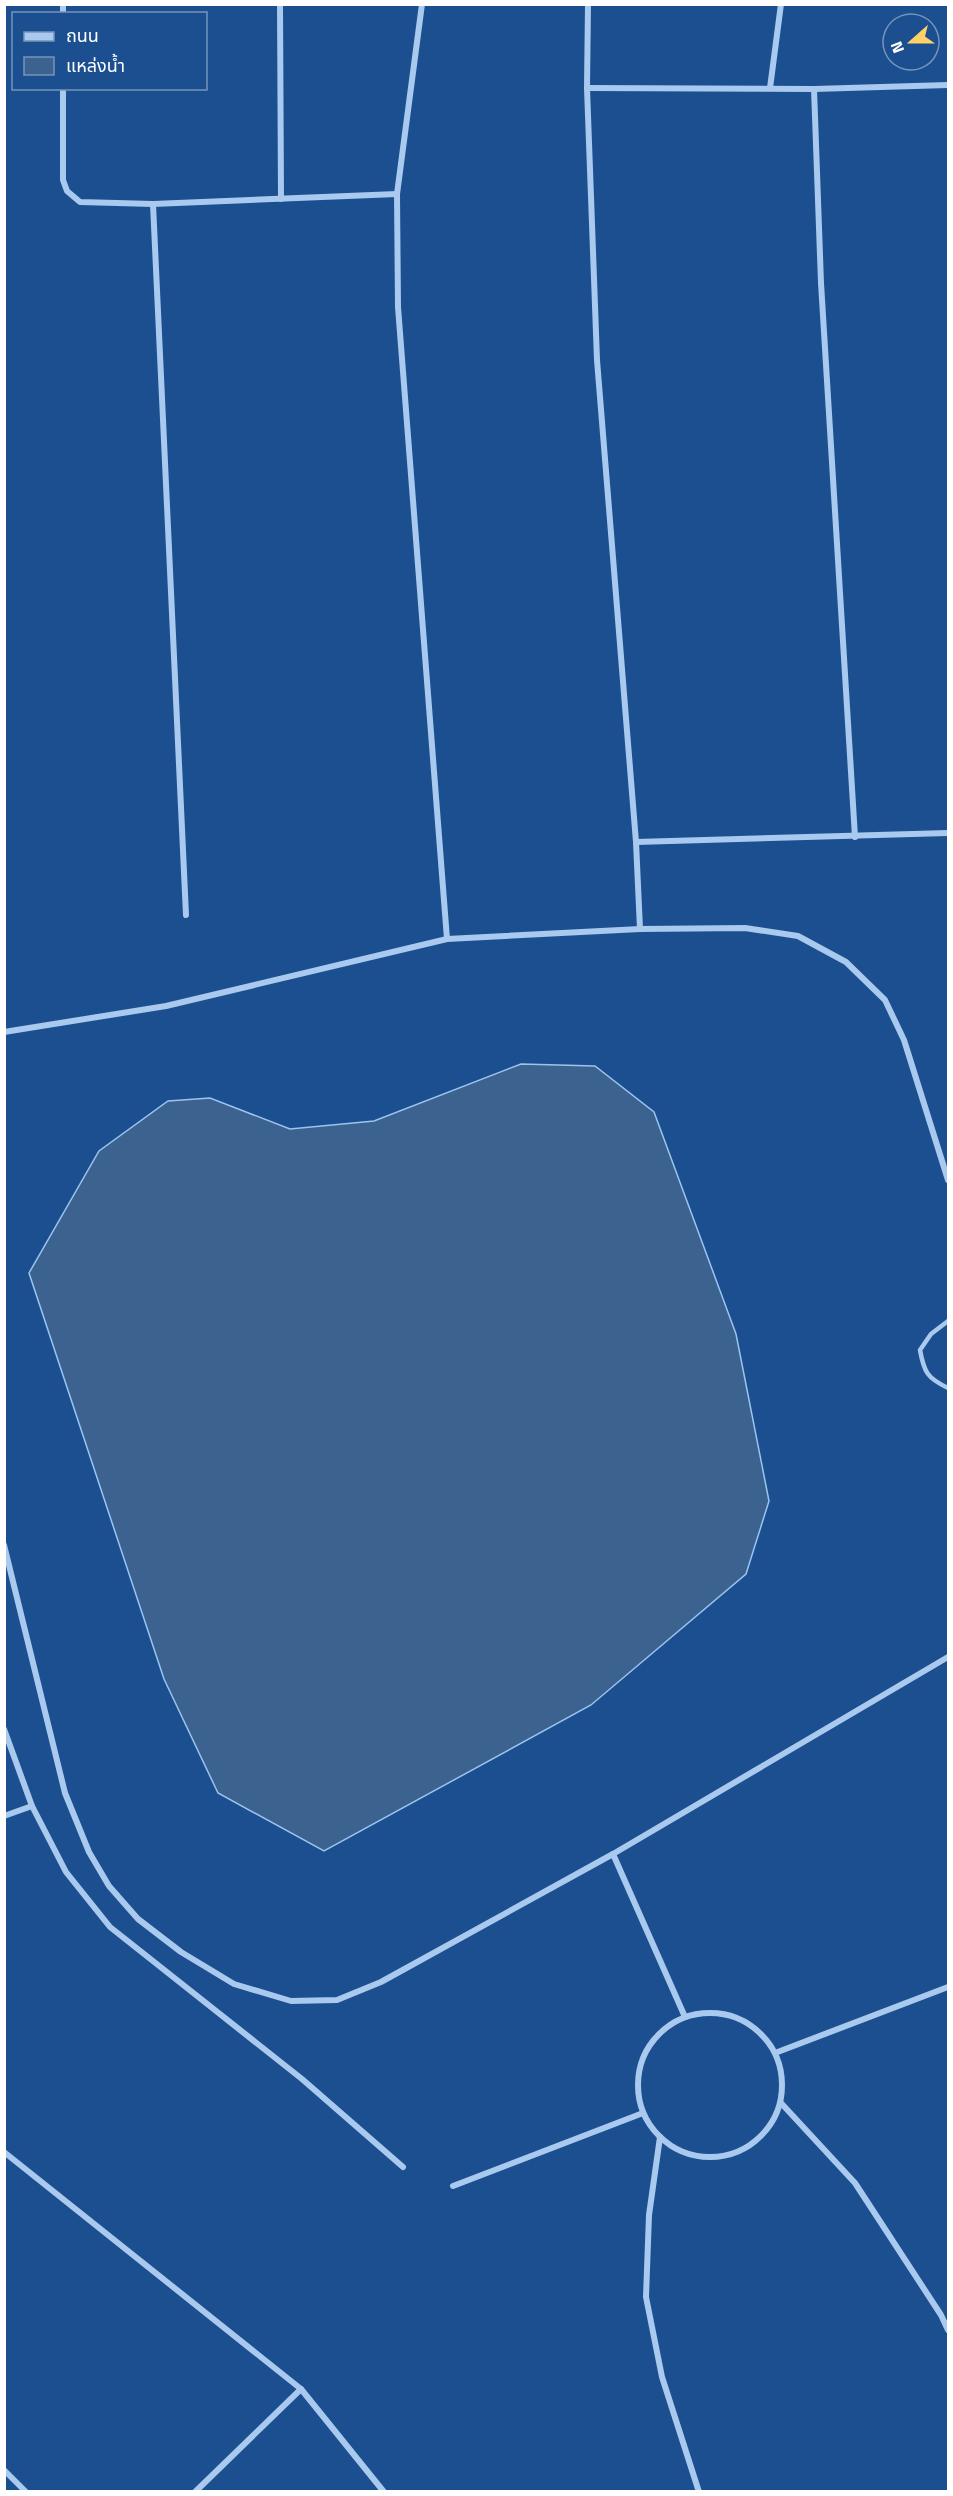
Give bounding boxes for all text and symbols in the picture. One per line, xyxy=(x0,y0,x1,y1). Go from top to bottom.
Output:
legend xyxy=(12,12,207,90)
north arrow xyxy=(881,12,941,72)
text: ถนน xyxy=(66,22,99,49)
text: N xyxy=(884,38,910,57)
text: แหล่งน้ำ xyxy=(66,52,125,79)

